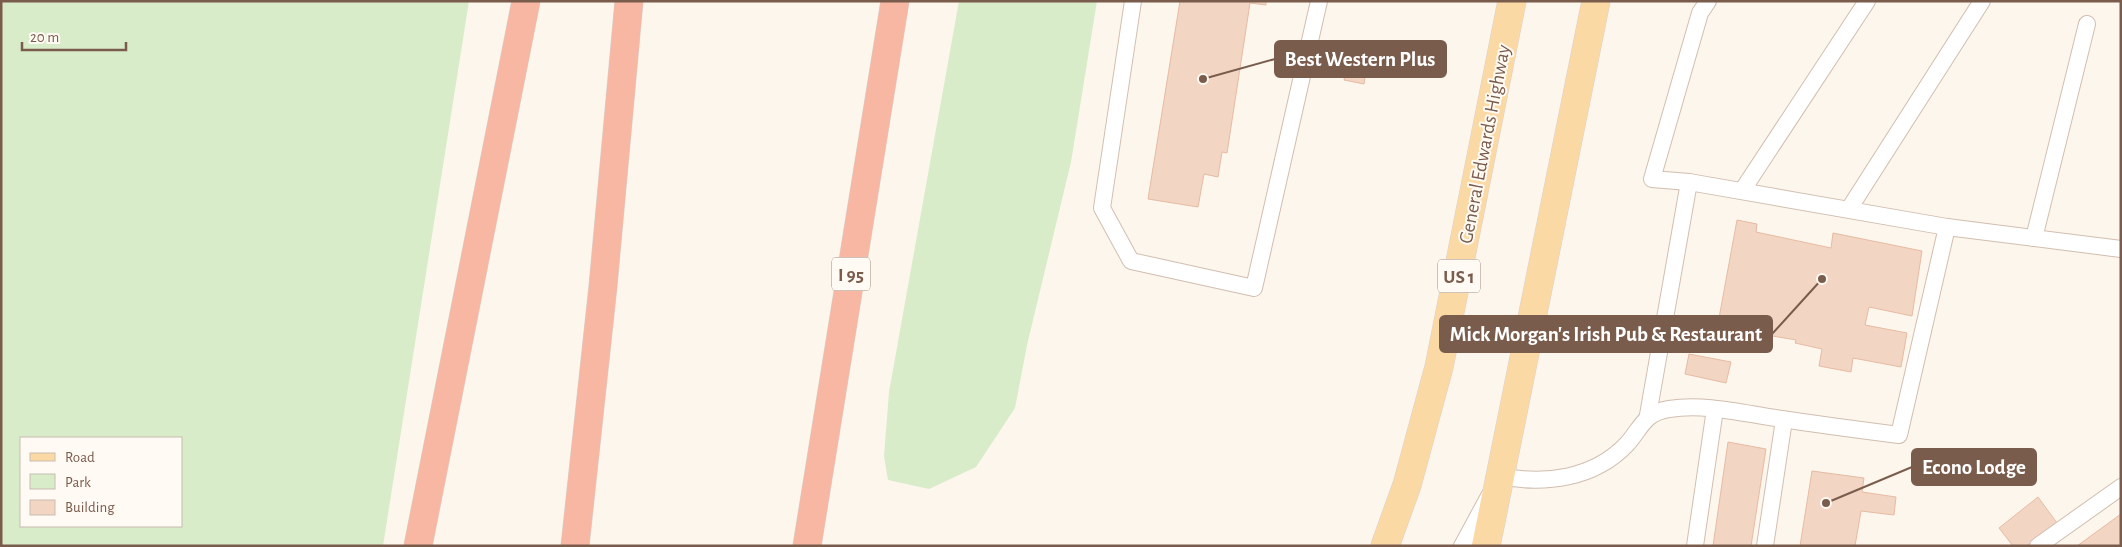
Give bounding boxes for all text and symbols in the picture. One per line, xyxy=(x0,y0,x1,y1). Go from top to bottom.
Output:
scale bar xyxy=(22,20,126,52)
text: 20 m xyxy=(30,30,59,45)
callout: Best Western Plus xyxy=(1275,41,1446,77)
street label: General Edwards Highway xyxy=(1456,43,1514,245)
text: Best Western Plus xyxy=(1285,49,1435,70)
road number: I 95 xyxy=(832,258,870,290)
road number: US 1 xyxy=(1438,260,1480,292)
callout: Mick Morgan's Irish Pub & Restaurant xyxy=(1440,316,1772,352)
text: Mick Morgan's Irish Pub & Restaurant xyxy=(1450,324,1762,345)
legend xyxy=(20,437,182,527)
callout: Econo Lodge xyxy=(1912,449,2036,485)
text: Road xyxy=(65,450,95,465)
text: Econo Lodge xyxy=(1922,457,2026,478)
text: Park xyxy=(65,475,91,490)
text: Building xyxy=(65,500,115,515)

